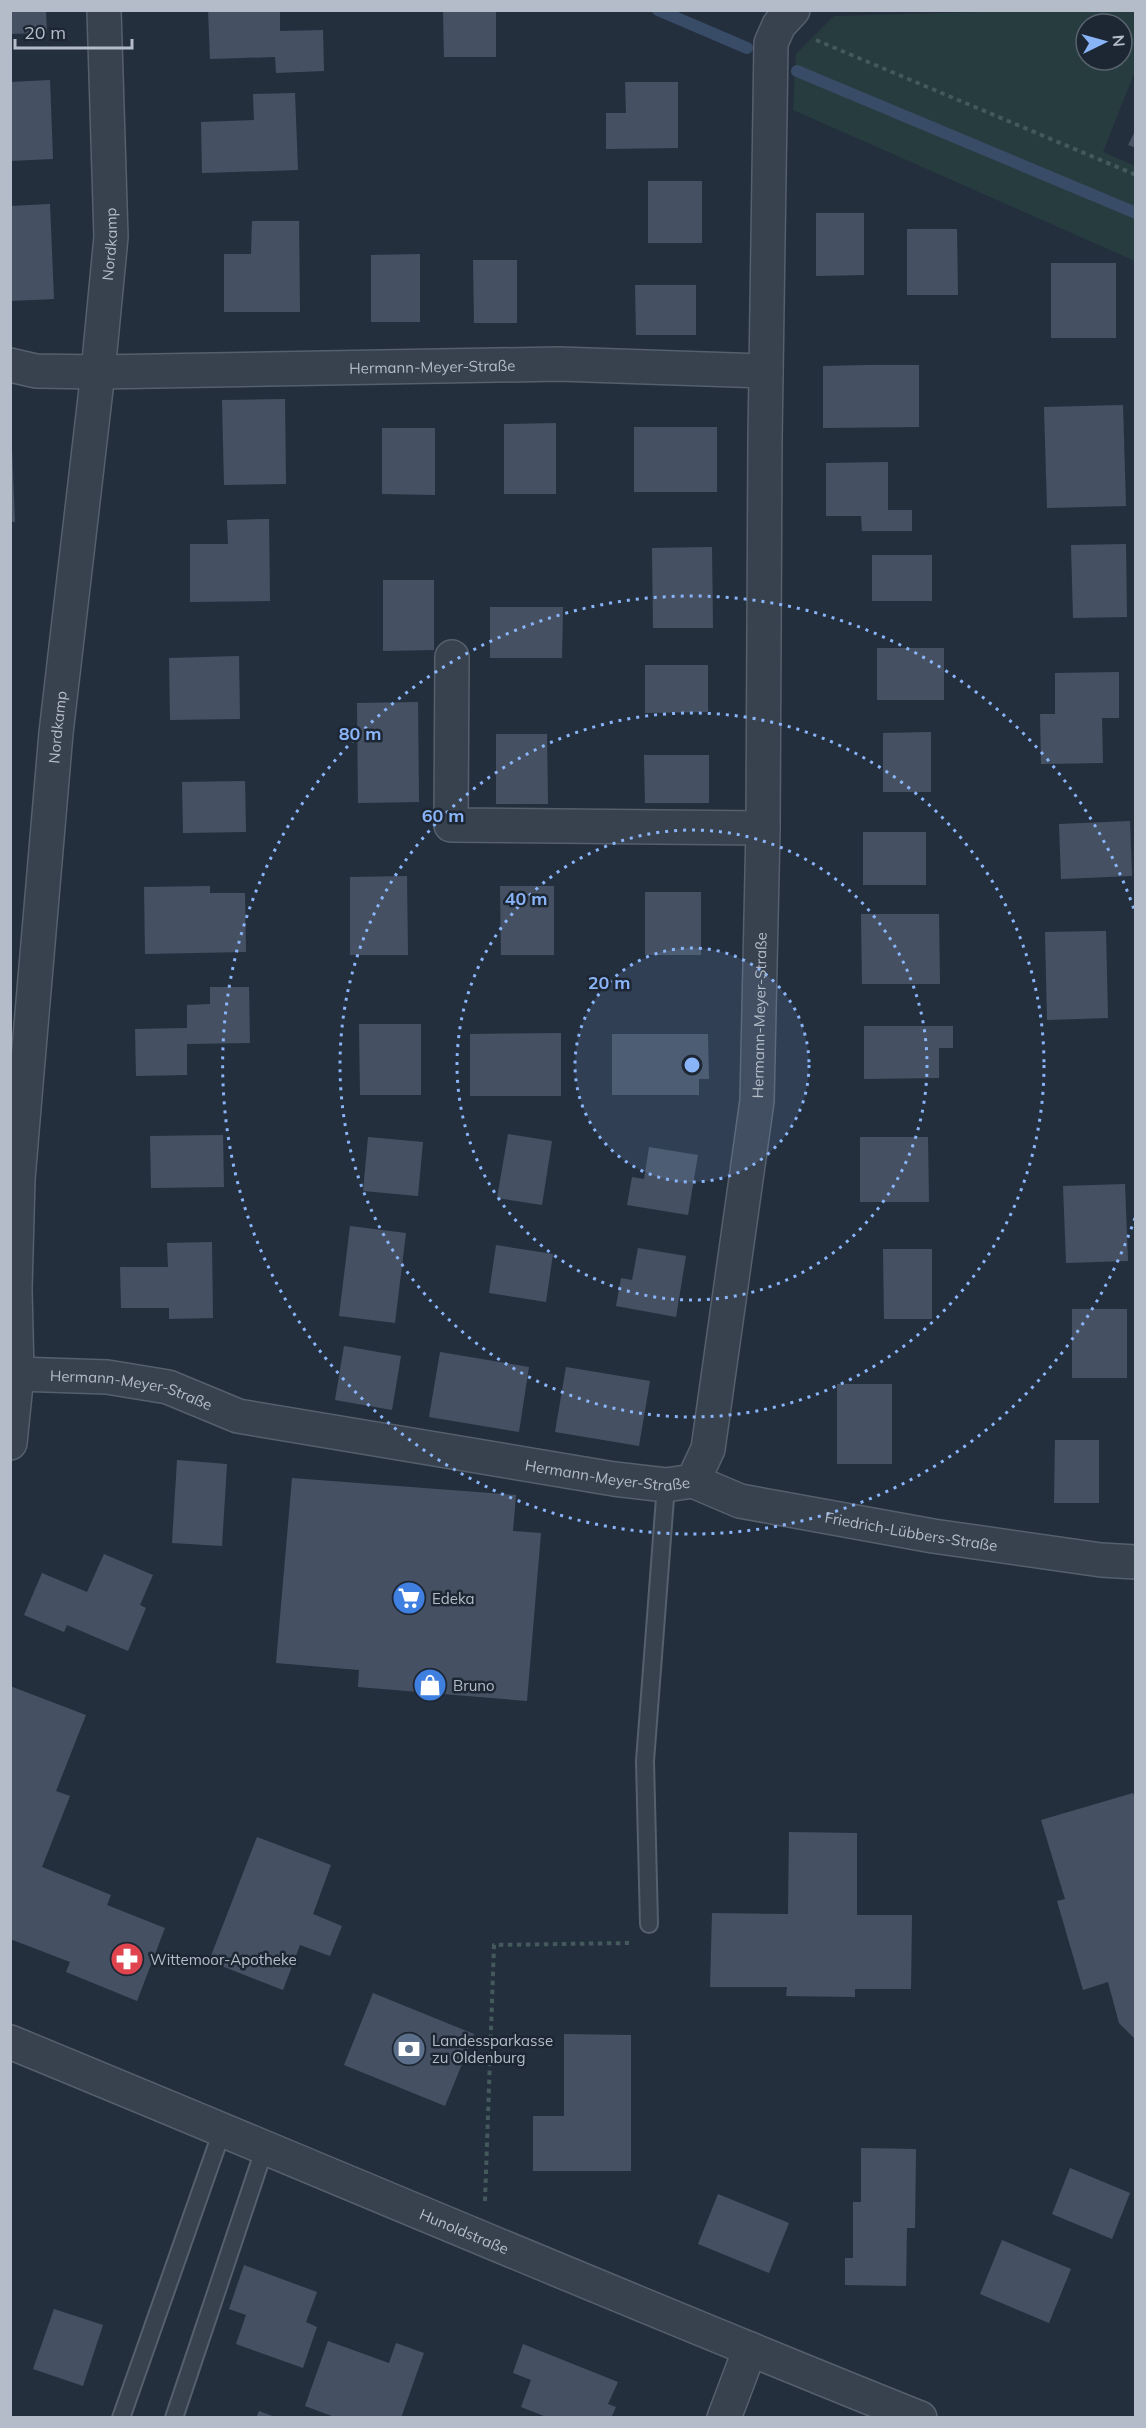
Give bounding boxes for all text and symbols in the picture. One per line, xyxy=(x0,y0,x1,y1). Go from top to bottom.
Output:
scale bar xyxy=(15,12,132,50)
north arrow xyxy=(1074,12,1134,72)
text: 20 m xyxy=(24,21,66,44)
text: N xyxy=(1108,34,1129,48)
street label: Nordkamp xyxy=(97,207,121,281)
street label: Hermann-Meyer-Straße xyxy=(349,355,516,377)
street label: Nordkamp xyxy=(44,690,70,764)
text: 80 m xyxy=(339,722,381,745)
text: 60 m xyxy=(422,804,464,827)
text: 40 m xyxy=(505,887,547,910)
street label: Hermann-Meyer-Straße xyxy=(748,932,770,1099)
text: 20 m xyxy=(588,971,630,994)
centre of rings xyxy=(682,1055,702,1075)
street label: Hermann-Meyer-Straße xyxy=(50,1366,215,1414)
street label: Hermann-Meyer-Straße xyxy=(524,1455,691,1495)
street label: Friedrich-Lübbers-Straße xyxy=(823,1507,999,1555)
supermarket icon: Edeka xyxy=(391,1580,427,1616)
place label: Edeka xyxy=(432,1589,475,1608)
shop icon: Bruno xyxy=(412,1667,448,1703)
place label: Bruno xyxy=(453,1676,495,1695)
pharmacy icon: Wittemoor-Apotheke xyxy=(109,1941,145,1977)
place label: Wittemoor-Apotheke xyxy=(150,1950,297,1969)
bank icon: Landessparkasse zu Oldenburg xyxy=(391,2031,427,2067)
place label: Landessparkasse zu Oldenburg xyxy=(432,2031,553,2067)
street label: Hunoldstraße xyxy=(417,2204,512,2258)

